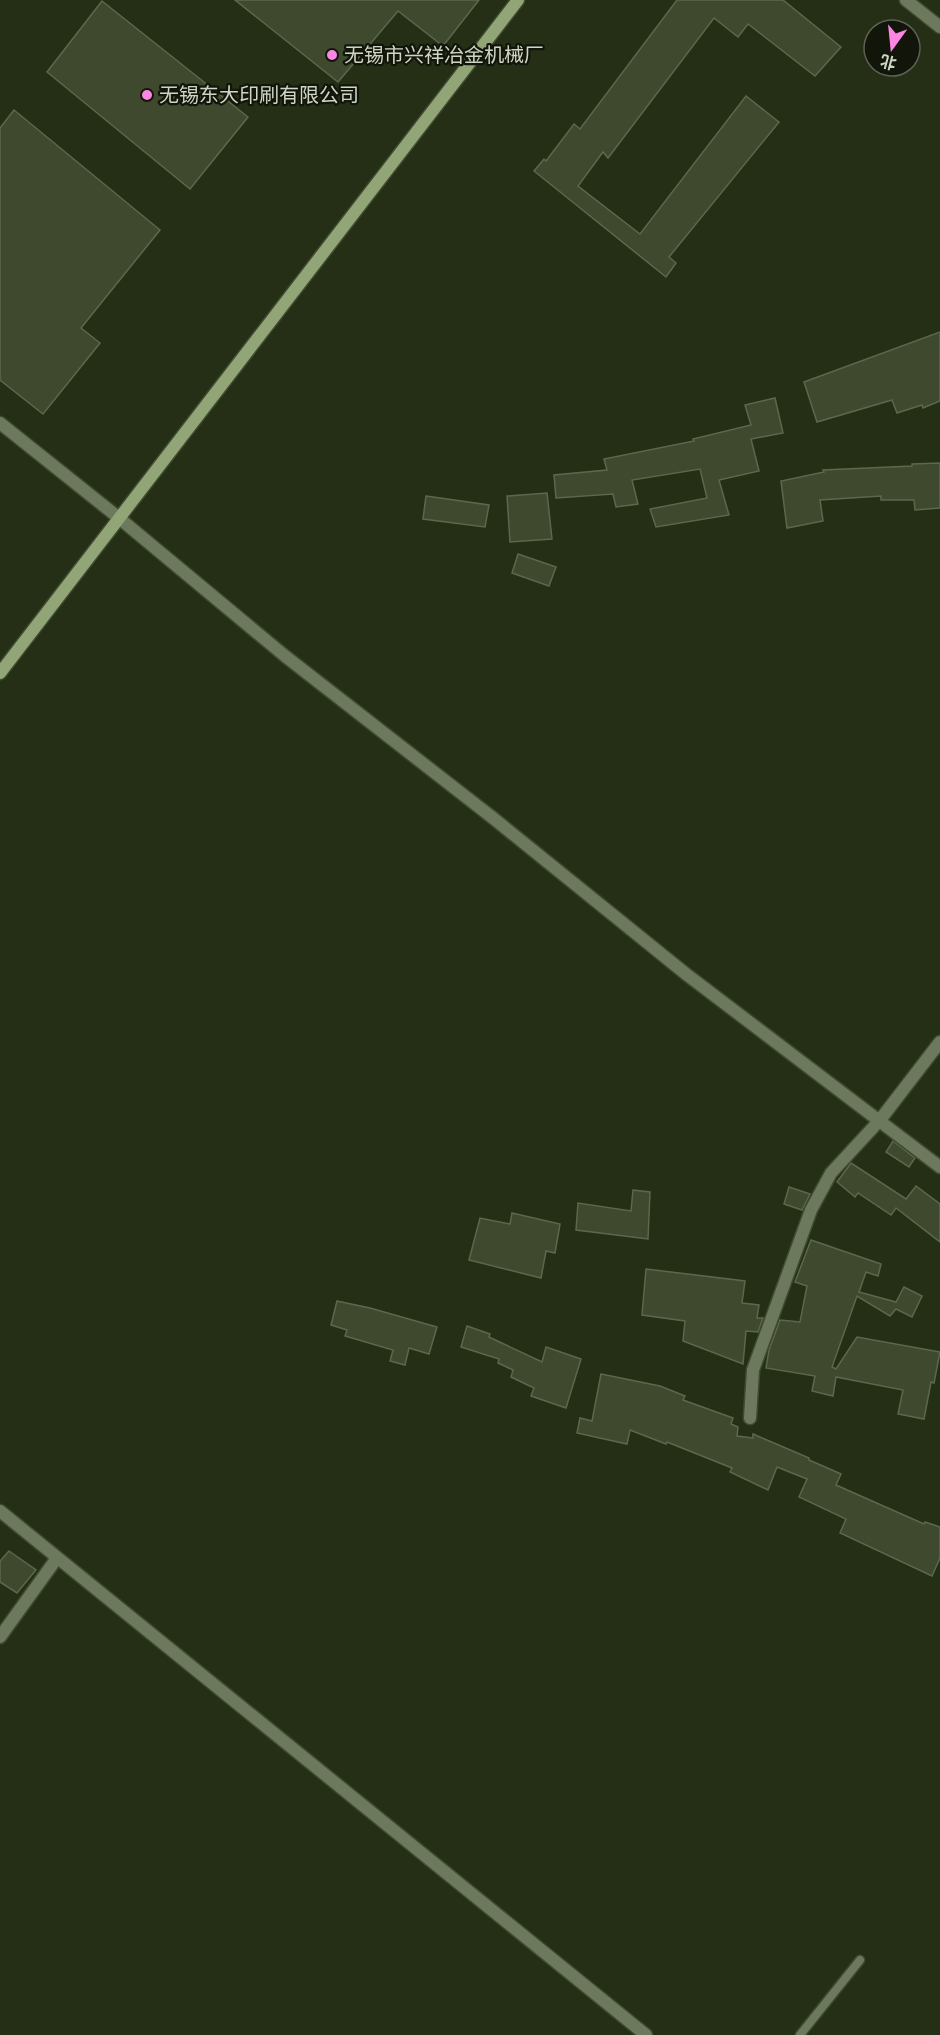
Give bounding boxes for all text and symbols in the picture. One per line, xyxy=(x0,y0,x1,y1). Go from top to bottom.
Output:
north arrow xyxy=(862,18,922,78)
place label: 无锡市兴祥冶金机械厂 xyxy=(344,43,544,67)
marker: 无锡市兴祥冶金机械厂 xyxy=(325,48,339,62)
text: 北 xyxy=(878,51,898,73)
place label: 无锡东大印刷有限公司 xyxy=(159,83,359,107)
marker: 无锡东大印刷有限公司 xyxy=(140,88,154,102)

